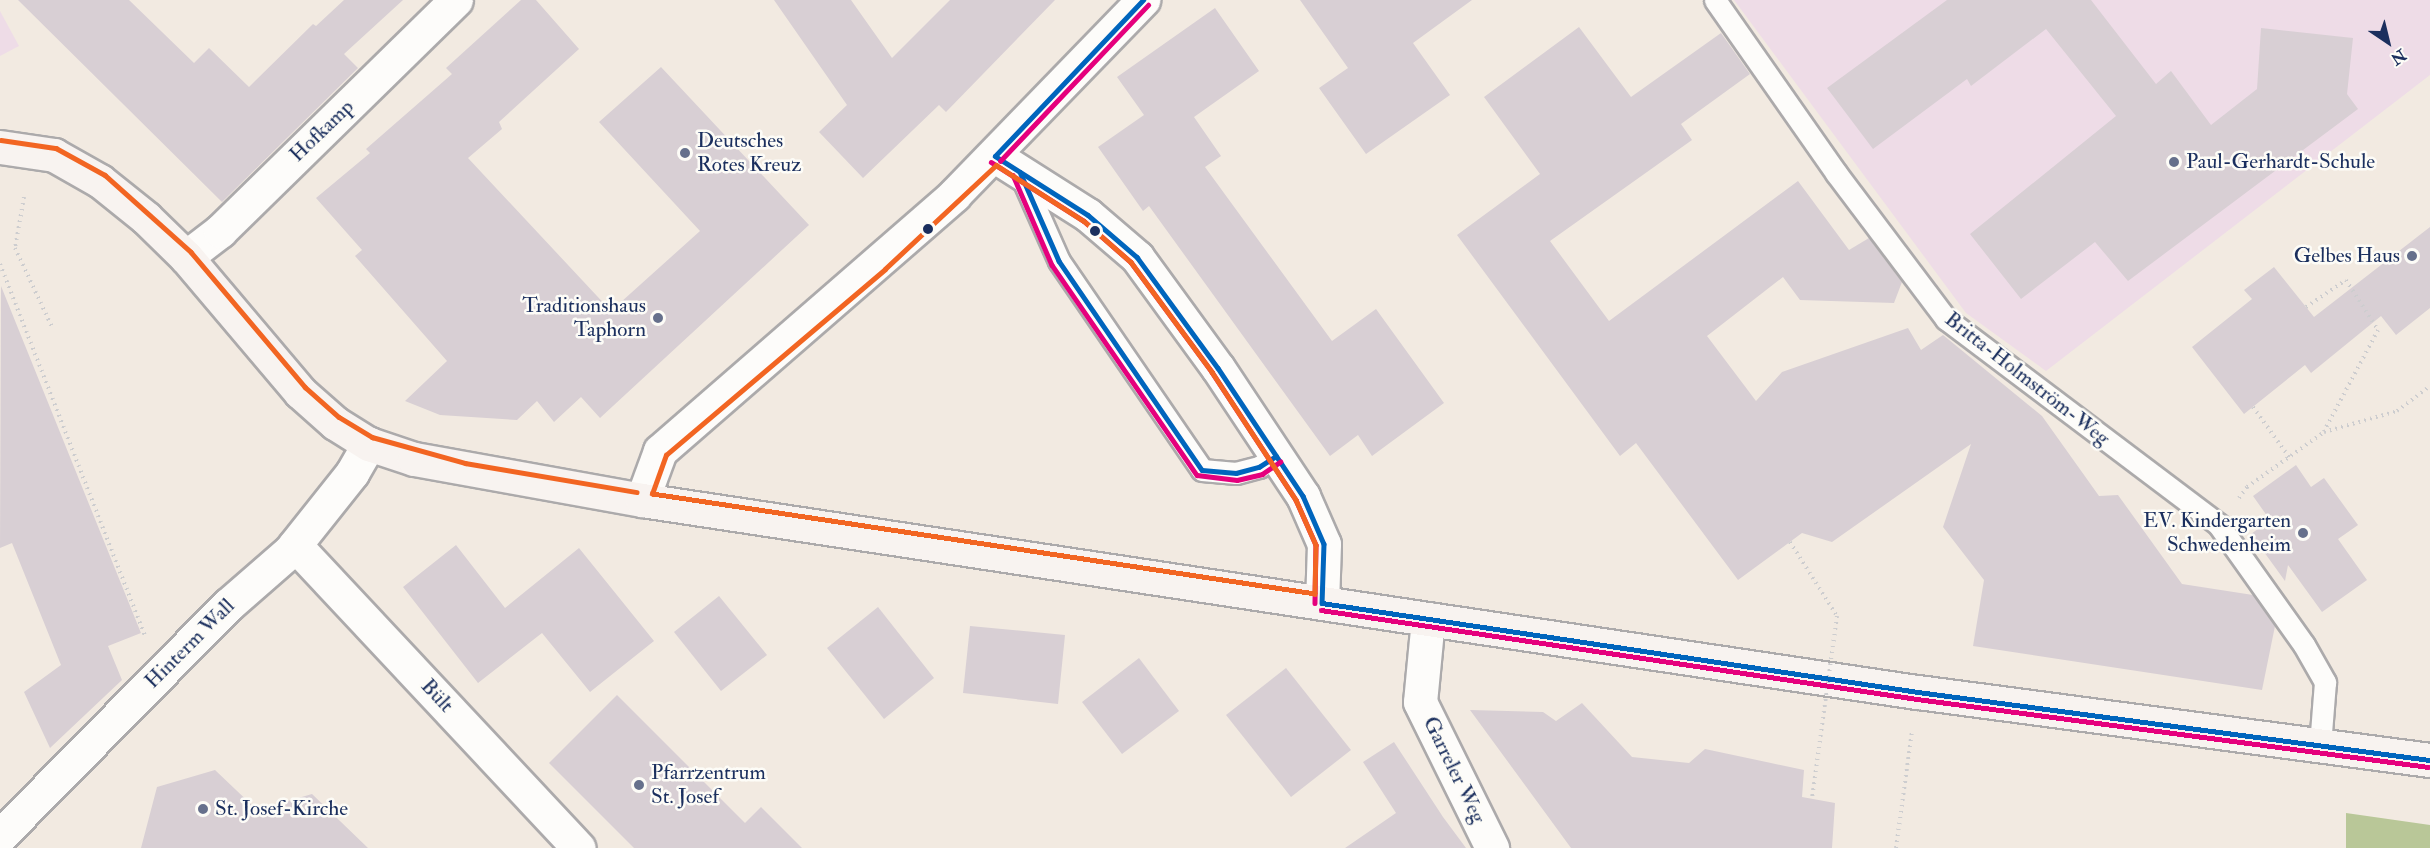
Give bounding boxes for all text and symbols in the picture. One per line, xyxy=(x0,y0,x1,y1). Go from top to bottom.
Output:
north arrow xyxy=(2358,12,2418,72)
text: N xyxy=(2387,44,2410,69)
street label: Hofkamp xyxy=(285,94,359,168)
place label: Deutsches Rotes Kreuz xyxy=(697,128,801,178)
marker: Deutsches Rotes Kreuz xyxy=(678,146,692,160)
place label: Paul-Gerhardt-Schule xyxy=(2186,149,2375,175)
marker: Paul-Gerhardt-Schule xyxy=(2167,155,2181,169)
unlabelled marker xyxy=(922,223,934,235)
unlabelled marker xyxy=(1089,225,1101,237)
place label: Gelbes Haus xyxy=(2294,243,2400,269)
marker: Gelbes Haus xyxy=(2405,249,2419,263)
place label: Traditionshaus Taphorn xyxy=(522,293,646,343)
street label: Britta-Holmström-Weg xyxy=(1940,307,2114,451)
marker: Traditionshaus Taphorn xyxy=(651,311,665,325)
place label: EV. Kindergarten Schwedenheim xyxy=(2143,508,2291,558)
marker: EV. Kindergarten Schwedenheim xyxy=(2296,526,2310,540)
street label: Hinterm Wall xyxy=(140,594,240,694)
street label: Bült xyxy=(415,674,459,718)
street label: Garreler Weg xyxy=(1417,713,1491,827)
place label: Pfarrzentrum St. Josef xyxy=(651,760,766,810)
marker: Pfarrzentrum St. Josef xyxy=(632,778,646,792)
place label: St. Josef-Kirche xyxy=(215,796,348,822)
marker: St. Josef-Kirche xyxy=(196,802,210,816)

